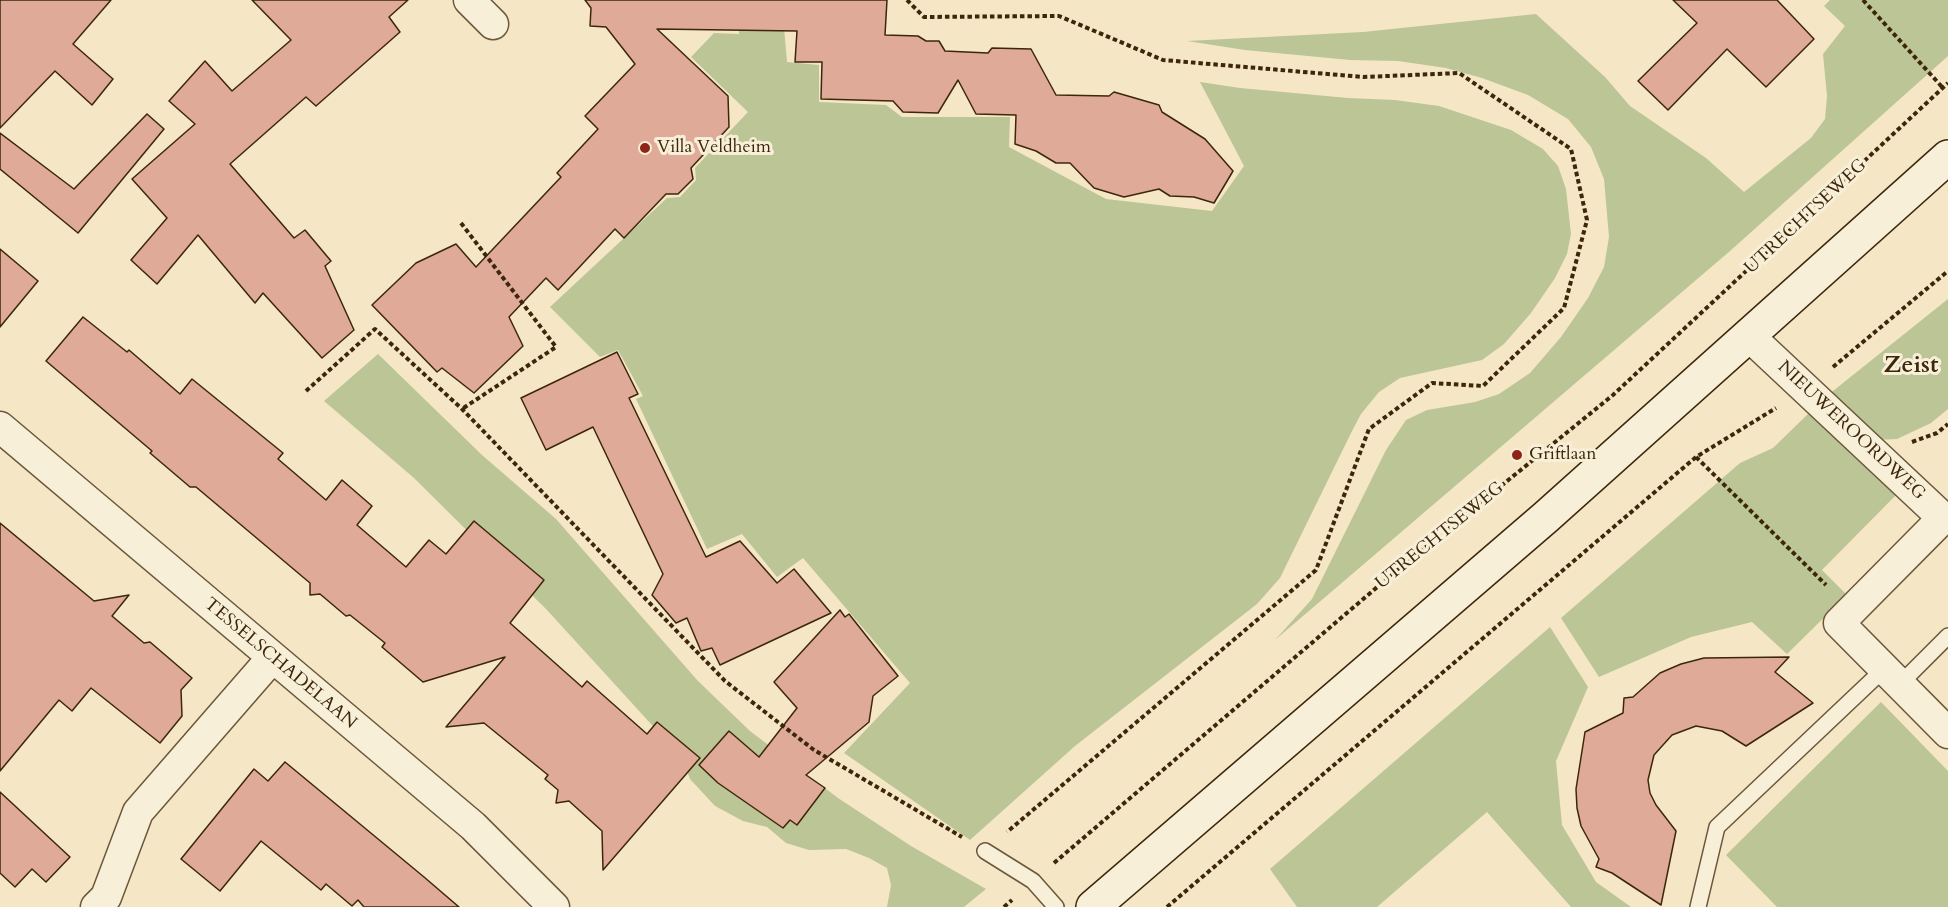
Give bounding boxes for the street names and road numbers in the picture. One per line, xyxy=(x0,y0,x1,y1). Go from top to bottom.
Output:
street label: UTRECHTSEWEG xyxy=(1741,155,1871,279)
street label: NIEUWEROORDWEG xyxy=(1773,357,1929,505)
street label: UTRECHTSEWEG xyxy=(1371,478,1509,594)
street label: TESSELSCHADELAAN xyxy=(199,594,361,734)

